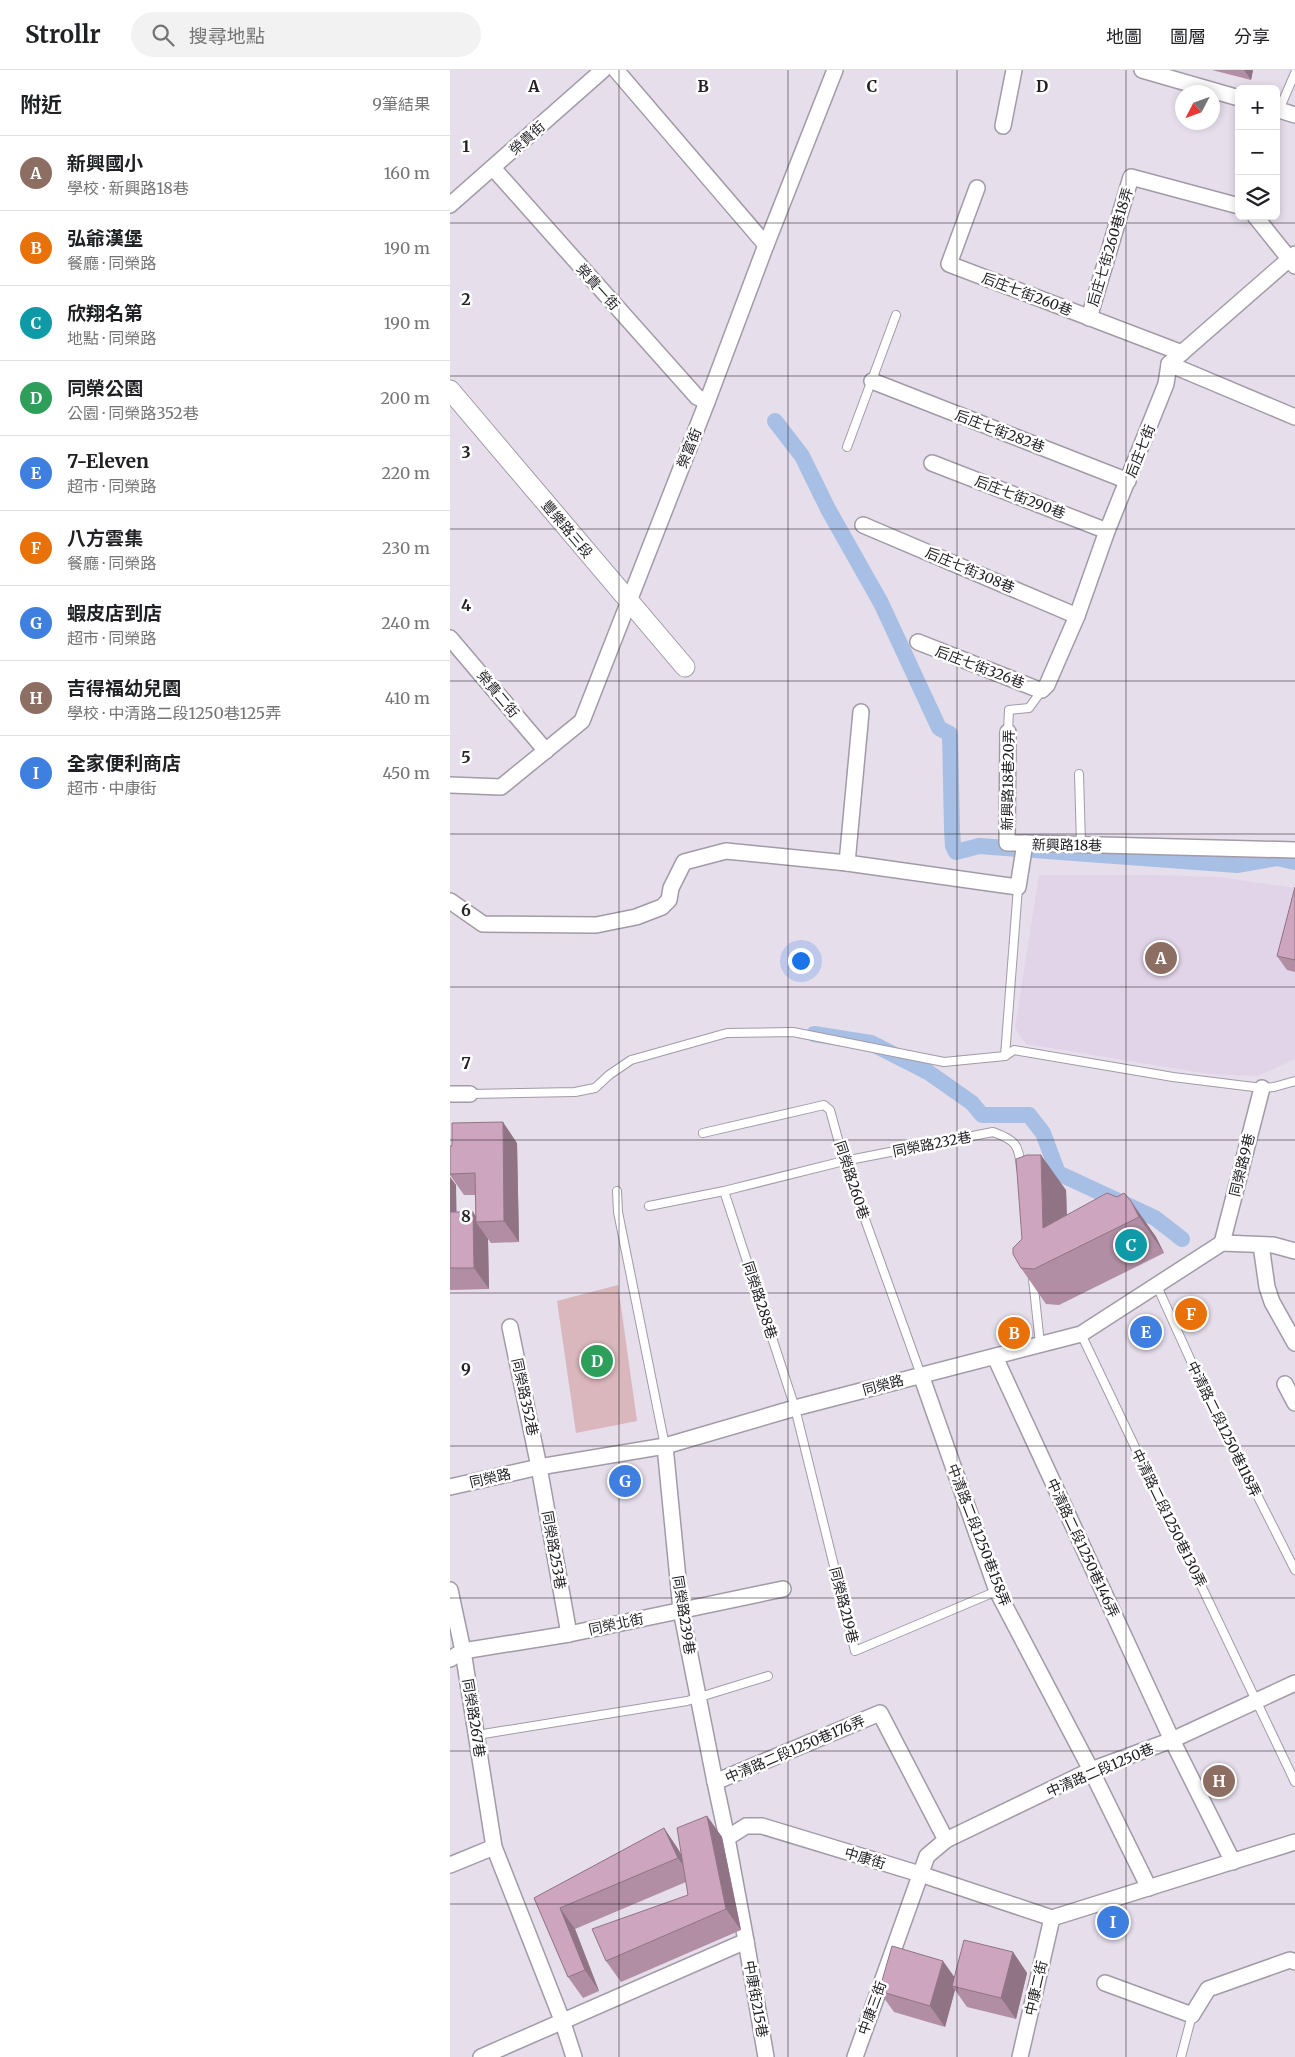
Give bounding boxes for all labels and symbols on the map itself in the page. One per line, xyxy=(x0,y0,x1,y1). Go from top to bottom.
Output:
text: A xyxy=(527,76,540,96)
text: B xyxy=(697,76,709,96)
text: C xyxy=(867,76,877,96)
text: D xyxy=(1036,76,1048,96)
north arrow xyxy=(1175,85,1220,130)
street label: 榮貴街 xyxy=(505,117,549,159)
text: 1 xyxy=(462,136,470,156)
street label: 后庄七街260巷18弄 xyxy=(1083,185,1137,309)
street label: 榮貴一街 xyxy=(573,260,623,314)
street label: 后庄七街260巷 xyxy=(979,268,1075,320)
text: 2 xyxy=(461,289,471,309)
street label: 后庄七街282巷 xyxy=(953,406,1047,456)
street label: 后庄七街 xyxy=(1121,422,1159,480)
street label: 榮富街 xyxy=(673,425,705,471)
text: 3 xyxy=(461,442,471,462)
street label: 后庄七街290巷 xyxy=(972,471,1068,523)
street label: 豐樂路三段 xyxy=(538,496,596,562)
street label: 后庄七街308巷 xyxy=(923,543,1017,597)
text: 4 xyxy=(461,595,471,615)
street label: 后庄七街326巷 xyxy=(933,642,1027,692)
street label: 榮貴二街 xyxy=(473,667,523,721)
street label: 新興路18巷20弄 xyxy=(998,729,1018,831)
text: 5 xyxy=(461,747,471,767)
street label: 新興路18巷 xyxy=(1032,835,1102,855)
text: 6 xyxy=(461,900,471,920)
pin: A xyxy=(1145,939,1177,977)
your location xyxy=(788,948,814,974)
text: 7 xyxy=(461,1053,471,1073)
street label: 同榮路232巷 xyxy=(891,1128,973,1160)
street label: 同榮路9巷 xyxy=(1225,1132,1259,1198)
street label: 同榮路260巷 xyxy=(831,1138,873,1222)
text: 8 xyxy=(461,1206,471,1226)
pin: C xyxy=(1115,1226,1147,1264)
street label: 同榮路288巷 xyxy=(739,1259,781,1341)
pin: F xyxy=(1175,1295,1207,1333)
pin: E xyxy=(1130,1313,1162,1351)
pin: B xyxy=(998,1314,1030,1352)
pin: D xyxy=(581,1342,613,1380)
street label: 同榮路352巷 xyxy=(508,1356,542,1438)
street label: 中清路二段1250巷118弄 xyxy=(1183,1358,1265,1500)
text: 9 xyxy=(461,1359,471,1379)
street label: 同榮路 xyxy=(860,1371,906,1399)
street label: 中清路二段1250巷130弄 xyxy=(1128,1446,1210,1590)
street label: 中清路二段1250巷158弄 xyxy=(944,1461,1014,1609)
pin: G xyxy=(609,1462,641,1500)
street label: 同榮路 xyxy=(468,1465,512,1491)
street label: 中清路二段1250巷146弄 xyxy=(1043,1476,1123,1620)
street label: 同榮路253巷 xyxy=(538,1509,570,1591)
street label: 同榮路219巷 xyxy=(826,1565,862,1645)
street label: 同榮路239巷 xyxy=(669,1574,699,1656)
street label: 同榮北街 xyxy=(587,1609,645,1639)
street label: 同榮路267巷 xyxy=(459,1677,489,1759)
street label: 中清路二段1250巷176弄 xyxy=(722,1711,868,1787)
street label: 中清路二段1250巷 xyxy=(1044,1739,1156,1801)
pin: H xyxy=(1203,1762,1235,1800)
street label: 中康街 xyxy=(842,1843,888,1873)
pin: I xyxy=(1097,1903,1129,1941)
street label: 中康街215巷 xyxy=(740,1959,772,2039)
street label: 中康二街 xyxy=(1021,1959,1051,2017)
street label: 中康三街 xyxy=(854,1979,890,2037)

